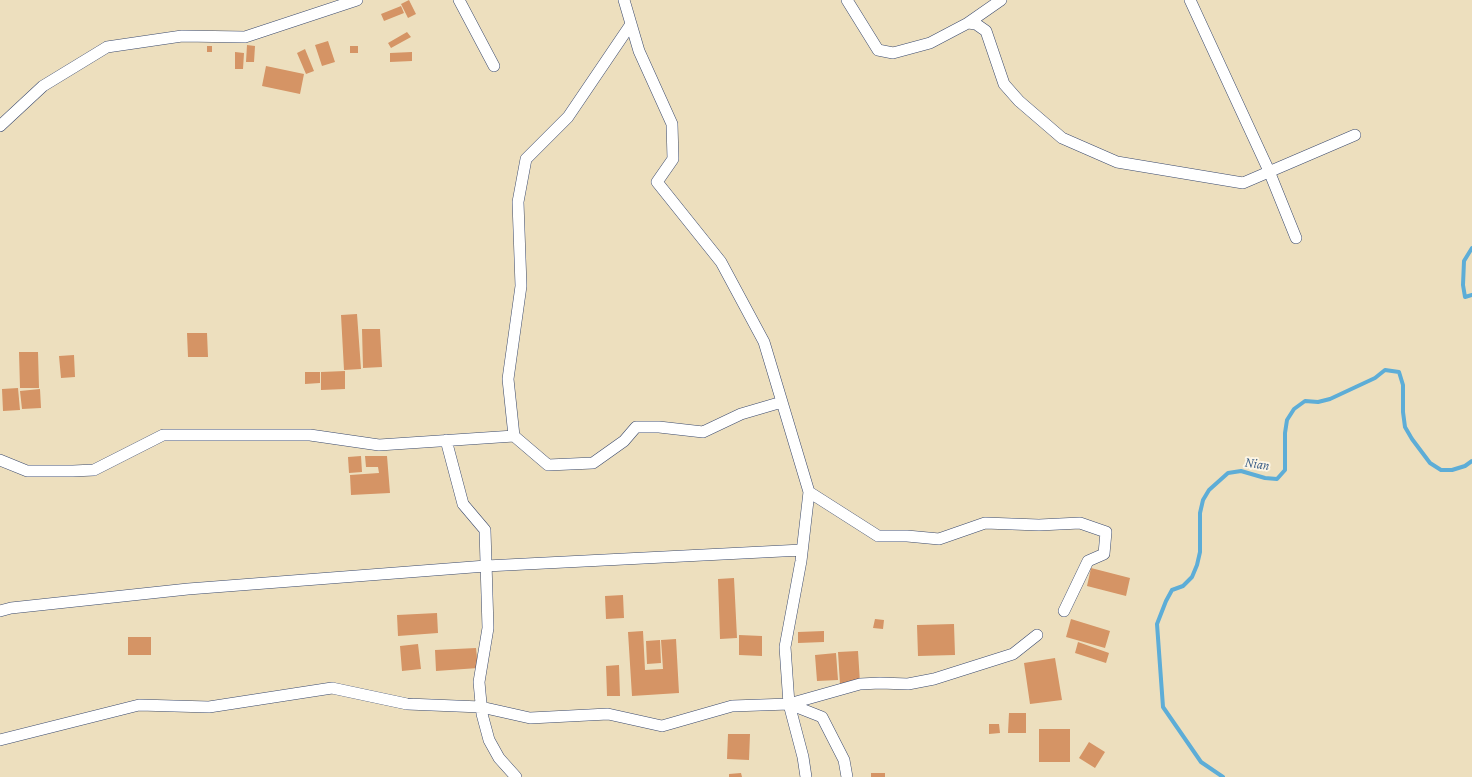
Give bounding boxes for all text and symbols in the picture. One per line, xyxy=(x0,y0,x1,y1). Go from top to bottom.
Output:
water label: Nian xyxy=(1244,455,1270,475)

